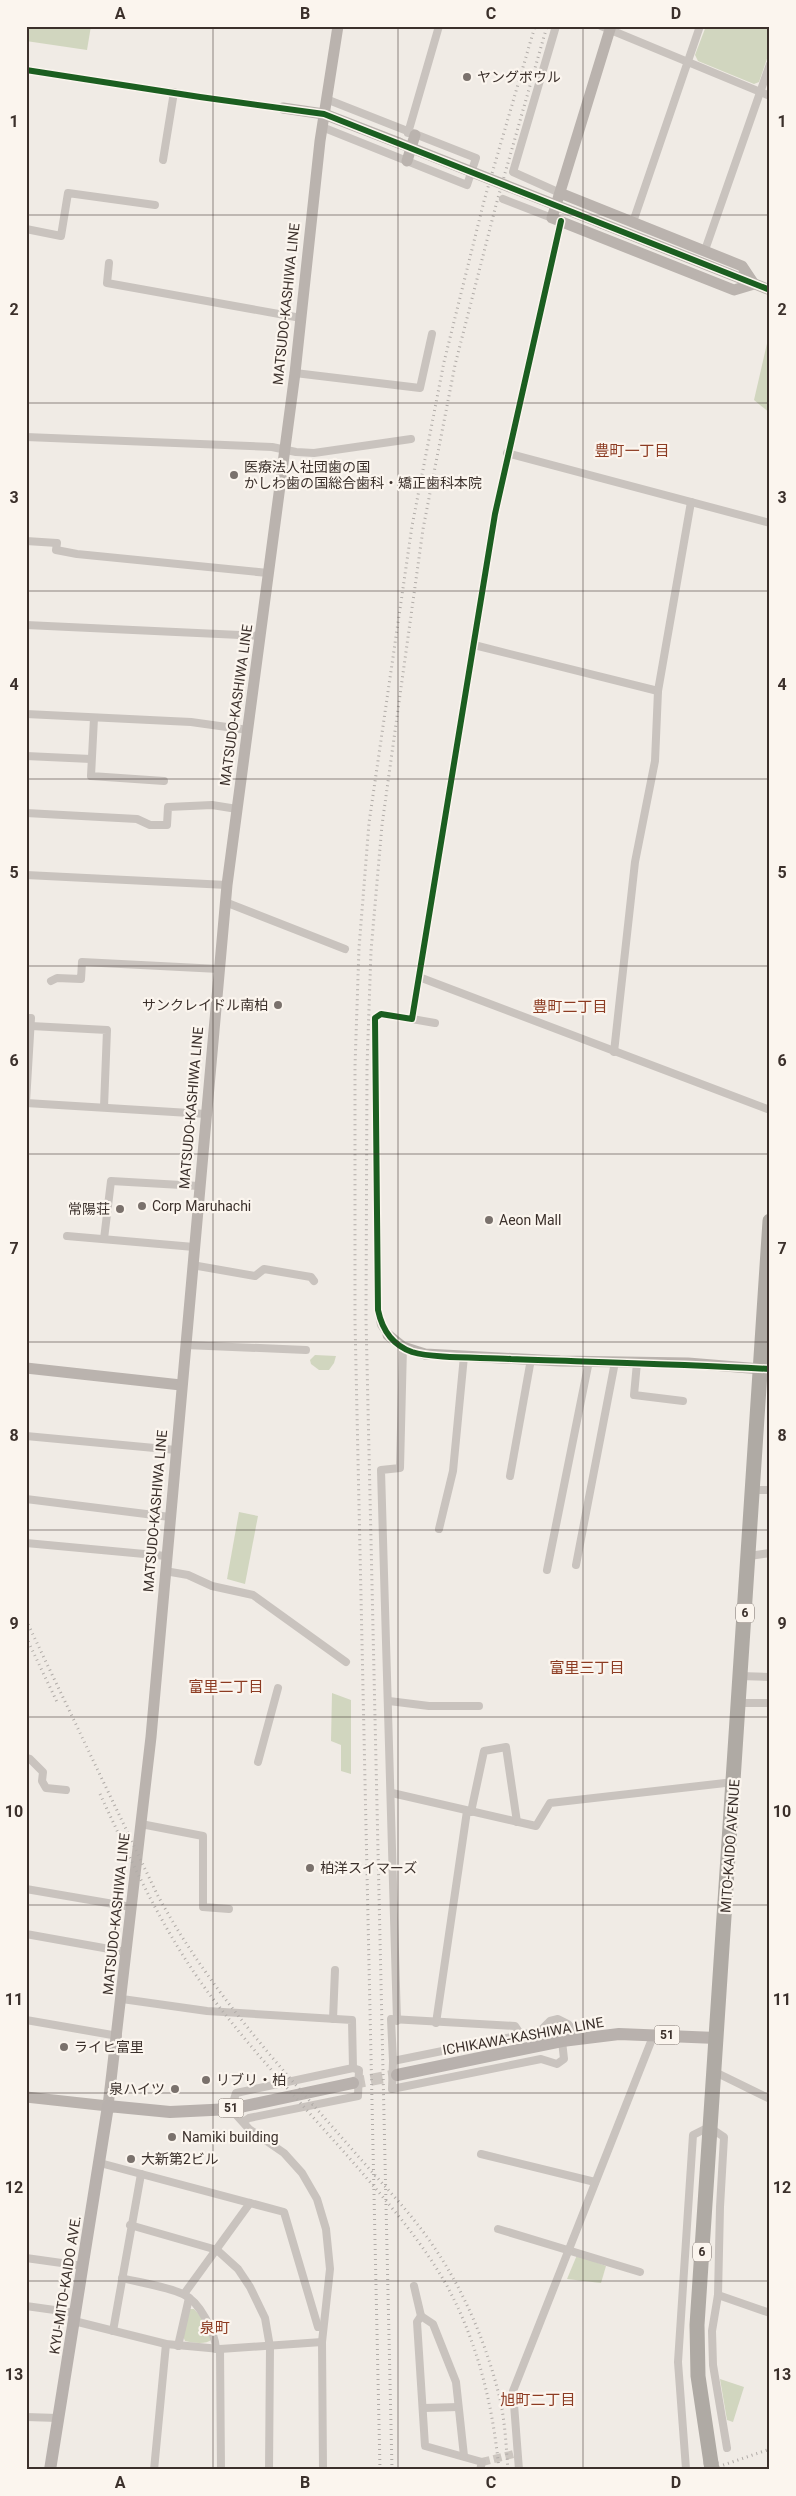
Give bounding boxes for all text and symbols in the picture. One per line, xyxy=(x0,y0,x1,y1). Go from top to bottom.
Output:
text: A xyxy=(115,4,126,23)
text: B xyxy=(300,4,310,23)
text: C xyxy=(486,4,496,23)
text: D xyxy=(671,4,681,23)
place label: ヤングボウル xyxy=(477,69,561,85)
marker: ヤングボウル xyxy=(461,71,473,83)
text: 1 xyxy=(9,112,19,131)
text: 1 xyxy=(777,112,787,131)
street label: MATSUDO-KASHIWA LINE xyxy=(270,222,302,386)
text: 2 xyxy=(9,300,19,319)
text: 2 xyxy=(777,300,787,319)
district label: 豊町一丁目 xyxy=(594,442,670,460)
place label: 医療法人社団歯の国 かしわ歯の国総合歯科・矯正歯科本院 xyxy=(244,459,482,491)
marker: 医療法人社団歯の国 かしわ歯の国総合歯科・矯正歯科本院 xyxy=(228,469,240,481)
text: 3 xyxy=(9,488,19,507)
text: 3 xyxy=(777,488,787,507)
street label: MATSUDO-KASHIWA LINE xyxy=(217,623,255,787)
text: 4 xyxy=(9,675,19,694)
text: 4 xyxy=(777,675,787,694)
text: 5 xyxy=(9,863,19,882)
text: 5 xyxy=(777,863,787,882)
place label: サンクレイドル南柏 xyxy=(142,997,268,1013)
district label: 豊町二丁目 xyxy=(532,998,608,1016)
marker: サンクレイドル南柏 xyxy=(272,999,284,1011)
street label: MATSUDO-KASHIWA LINE xyxy=(176,1026,206,1190)
text: 6 xyxy=(9,1051,19,1070)
text: 6 xyxy=(777,1051,787,1070)
place label: Corp Maruhachi xyxy=(152,1198,251,1214)
marker: Corp Maruhachi xyxy=(136,1200,148,1212)
place label: 常陽荘 xyxy=(68,1201,110,1217)
marker: 常陽荘 xyxy=(114,1203,126,1215)
place label: Aeon Mall xyxy=(499,1212,561,1228)
marker: Aeon Mall xyxy=(483,1214,495,1226)
text: 7 xyxy=(9,1239,19,1258)
text: 7 xyxy=(777,1239,787,1258)
text: 8 xyxy=(9,1426,19,1445)
text: 8 xyxy=(777,1426,787,1445)
street label: MATSUDO-KASHIWA LINE xyxy=(140,1429,170,1593)
road number: 6 xyxy=(736,1604,754,1622)
text: 9 xyxy=(9,1614,19,1633)
text: 9 xyxy=(777,1614,787,1633)
district label: 富里三丁目 xyxy=(549,1659,625,1677)
district label: 富里二丁目 xyxy=(188,1678,264,1696)
street label: MITO-KAIDO AVENUE xyxy=(717,1779,743,1913)
text: 10 xyxy=(5,1802,23,1821)
text: 10 xyxy=(773,1802,791,1821)
street label: MATSUDO-KASHIWA LINE xyxy=(100,1832,132,1996)
place label: 柏洋スイマーズ xyxy=(320,1860,417,1876)
marker: 柏洋スイマーズ xyxy=(304,1862,316,1874)
text: 11 xyxy=(5,1990,23,2009)
text: 11 xyxy=(773,1990,791,2009)
street label: ICHIKAWA-KASHIWA LINE xyxy=(441,2014,605,2058)
road number: 51 xyxy=(654,2026,680,2044)
place label: ライヒ富里 xyxy=(74,2039,144,2055)
marker: ライヒ富里 xyxy=(58,2041,70,2053)
place label: リブリ・柏 xyxy=(216,2072,286,2088)
marker: リブリ・柏 xyxy=(200,2074,212,2086)
place label: 泉ハイツ xyxy=(109,2081,165,2097)
marker: 泉ハイツ xyxy=(169,2083,181,2095)
road number: 51 xyxy=(218,2098,244,2118)
place label: Namiki building xyxy=(182,2129,279,2145)
marker: Namiki building xyxy=(166,2131,178,2143)
place label: 大新第2ビル xyxy=(141,2151,219,2167)
marker: 大新第2ビル xyxy=(125,2153,137,2165)
text: 12 xyxy=(5,2178,23,2197)
text: 12 xyxy=(773,2178,791,2197)
street label: KYU-MITO-KAIDO AVE. xyxy=(46,2215,84,2355)
road number: 6 xyxy=(693,2242,711,2262)
district label: 泉町 xyxy=(200,2319,230,2337)
text: 13 xyxy=(5,2365,23,2384)
text: 13 xyxy=(773,2365,791,2384)
district label: 旭町二丁目 xyxy=(500,2391,576,2409)
text: A xyxy=(115,2473,126,2492)
text: B xyxy=(300,2473,310,2492)
text: C xyxy=(486,2473,496,2492)
text: D xyxy=(671,2473,681,2492)

